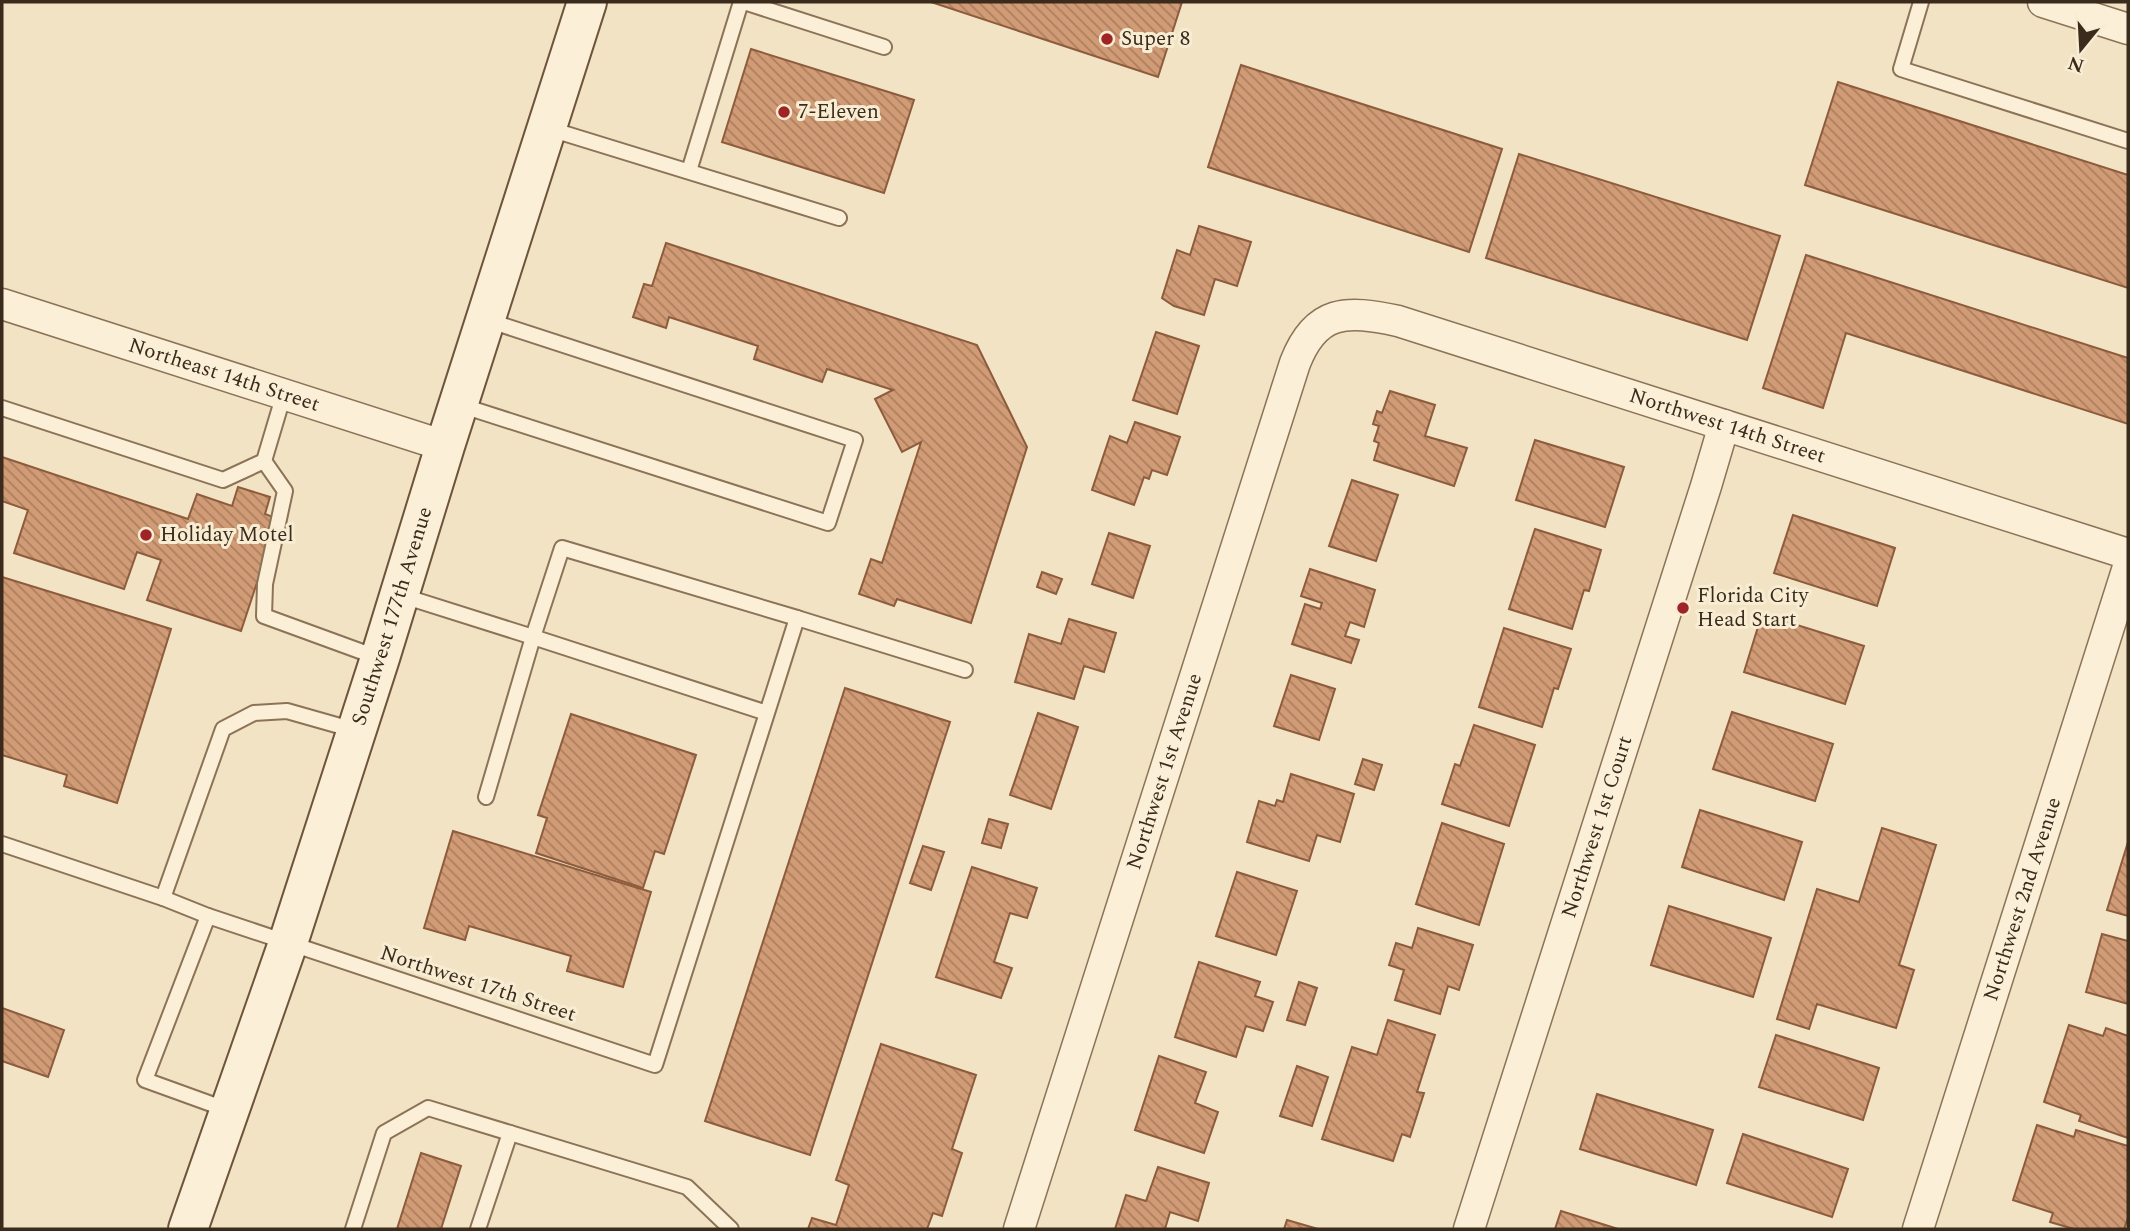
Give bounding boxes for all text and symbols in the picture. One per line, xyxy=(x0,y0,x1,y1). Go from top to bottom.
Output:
north arrow xyxy=(2046,14,2116,84)
place label: Super 8 xyxy=(1121,23,1190,55)
marker: Super 8 xyxy=(1099,31,1115,47)
text: N xyxy=(2064,48,2088,80)
place label: 7-Eleven xyxy=(798,96,879,128)
marker: 7-Eleven xyxy=(776,104,792,120)
street label: Northeast 14th Street xyxy=(124,329,324,421)
street label: Northwest 14th Street xyxy=(1625,380,1830,472)
street label: Southwest 177th Avenue xyxy=(343,503,441,730)
place label: Holiday Motel xyxy=(160,519,294,551)
marker: Holiday Motel xyxy=(138,527,154,543)
place label: Florida City Head Start xyxy=(1697,580,1809,636)
marker: Florida City Head Start xyxy=(1675,600,1691,616)
street label: Northwest 1st Avenue xyxy=(1118,669,1211,874)
street label: Northwest 1st Court xyxy=(1553,732,1641,922)
street label: Northwest 2nd Avenue xyxy=(1975,793,2070,1005)
street label: Northwest 17th Street xyxy=(376,937,580,1031)

